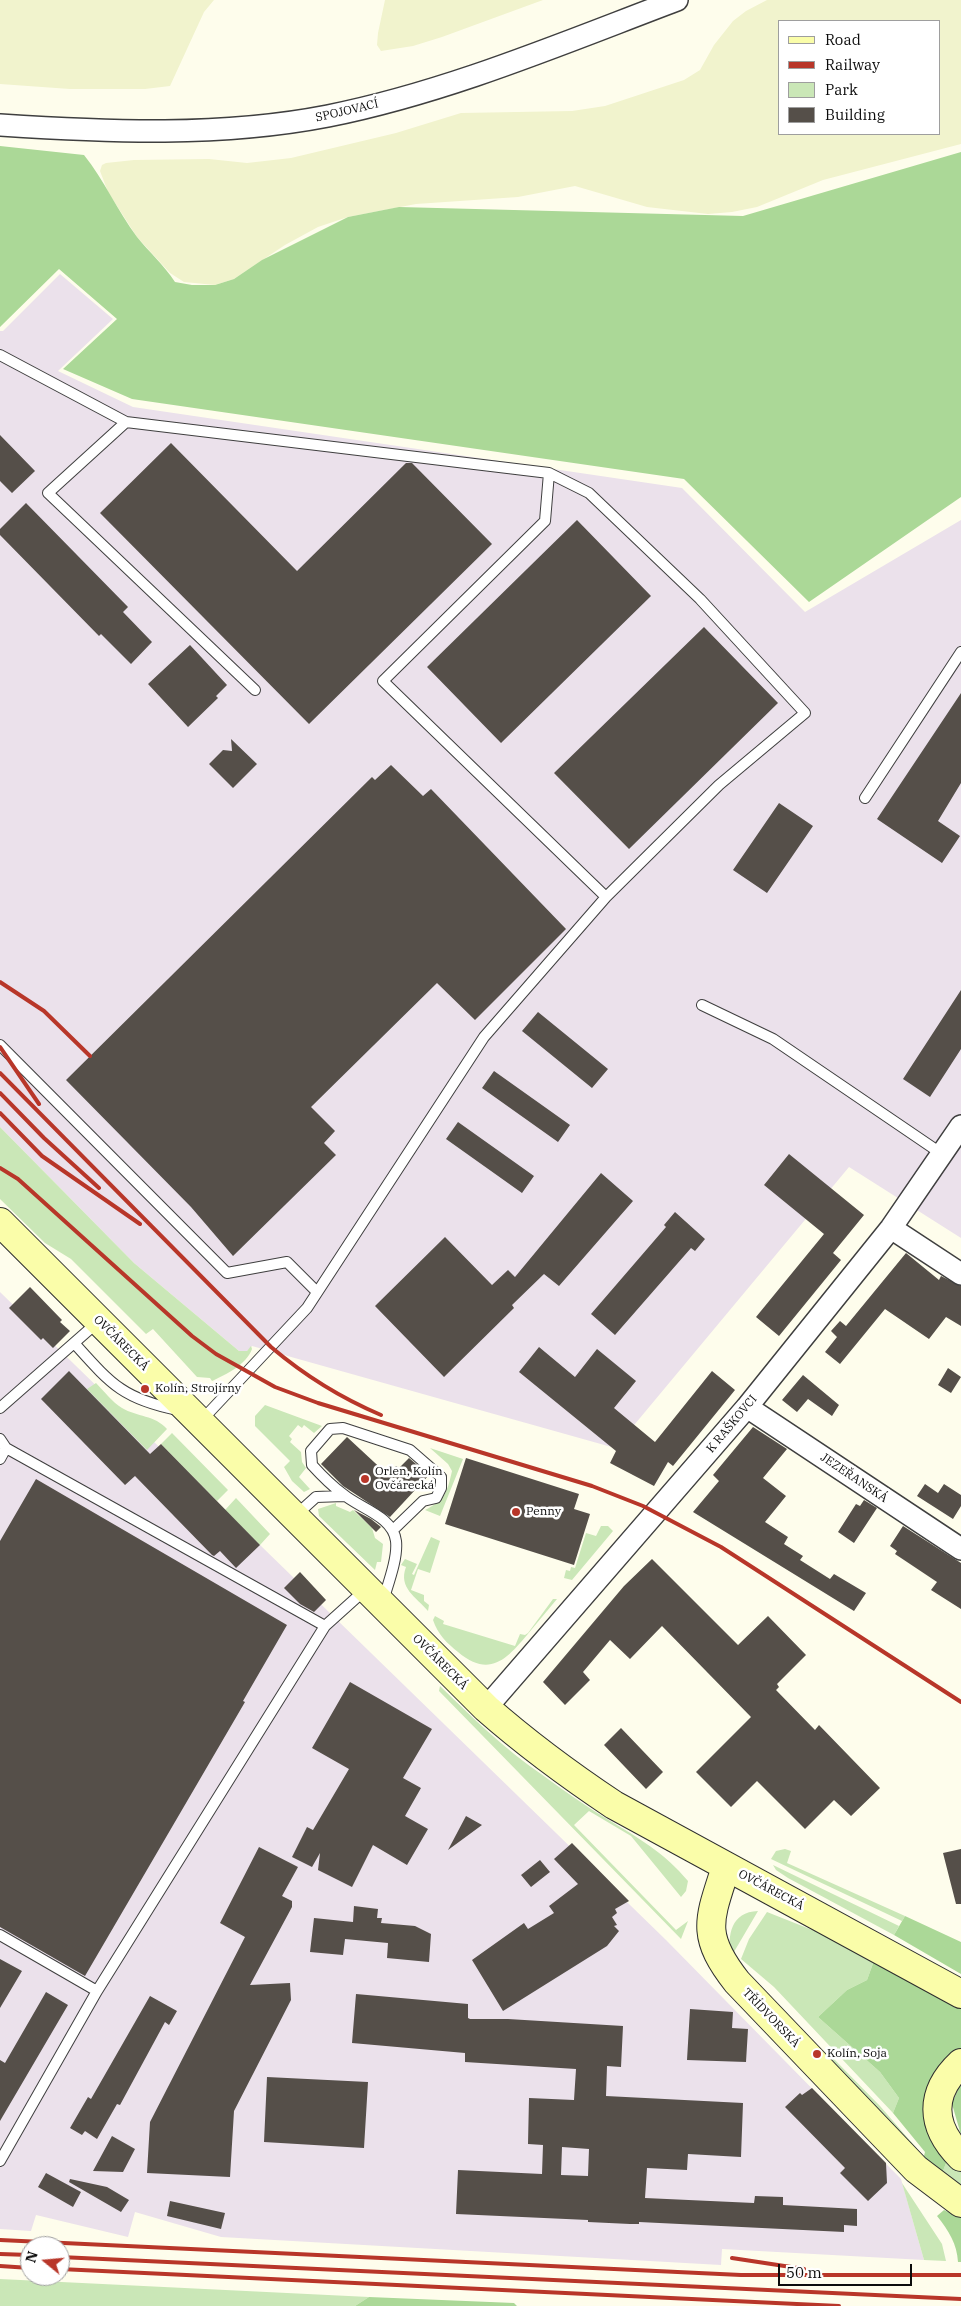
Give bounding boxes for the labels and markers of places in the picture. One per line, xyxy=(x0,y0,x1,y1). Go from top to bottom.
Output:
place label: Kolín, Strojírny xyxy=(155,1382,241,1396)
marker: Kolín, Strojírny xyxy=(139,1383,151,1395)
place label: Orlen, Kolín Ovčárecká xyxy=(375,1465,443,1493)
marker: Orlen, Kolín Ovčárecká xyxy=(359,1473,371,1485)
place label: Penny xyxy=(526,1505,561,1519)
marker: Penny xyxy=(510,1506,522,1518)
place label: Kolín, Soja xyxy=(827,2047,887,2061)
marker: Kolín, Soja xyxy=(811,2048,823,2060)

